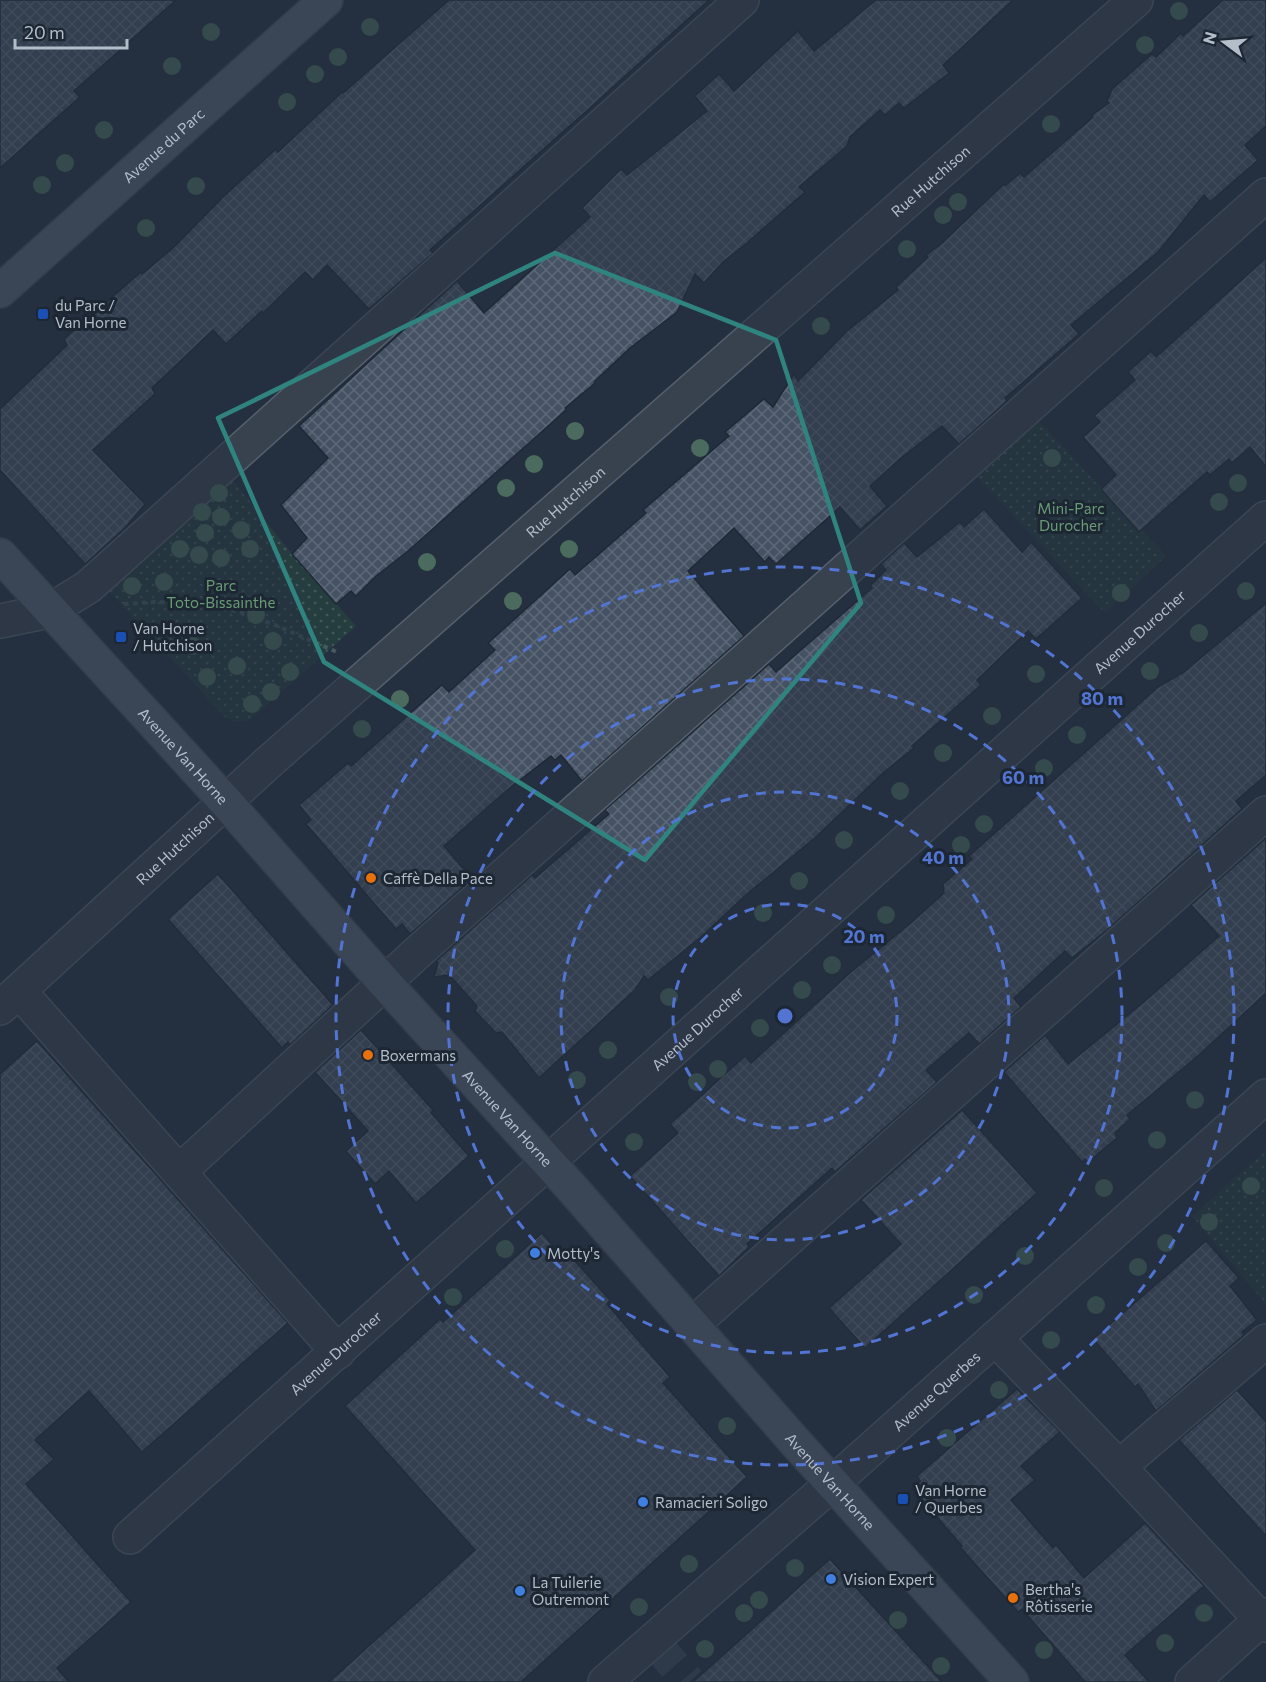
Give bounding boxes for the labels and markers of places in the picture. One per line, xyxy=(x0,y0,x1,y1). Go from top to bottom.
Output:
place label: du Parc / Van Horne xyxy=(55,296,127,331)
marker: du Parc / Van Horne xyxy=(36,307,50,321)
place label: Van Horne / Hutchison xyxy=(133,619,212,654)
marker: Van Horne / Hutchison xyxy=(114,630,128,644)
place label: Caffè Della Pace xyxy=(383,869,493,887)
marker: Caffè Della Pace xyxy=(364,871,378,885)
centre of rings xyxy=(775,1006,795,1026)
place label: Boxermans xyxy=(380,1046,456,1064)
marker: Boxermans xyxy=(361,1048,375,1062)
place label: Motty's xyxy=(547,1244,600,1262)
marker: Motty's xyxy=(528,1246,542,1260)
place label: Van Horne / Querbes xyxy=(915,1481,987,1516)
marker: Van Horne / Querbes xyxy=(896,1492,910,1506)
place label: Ramacieri Soligo xyxy=(655,1493,768,1511)
marker: Ramacieri Soligo xyxy=(636,1495,650,1509)
place label: Vision Expert xyxy=(843,1570,934,1588)
marker: Vision Expert xyxy=(824,1572,838,1586)
place label: La Tuilerie Outremont xyxy=(532,1573,609,1608)
place label: Bertha's Rôtisserie xyxy=(1025,1580,1093,1615)
marker: La Tuilerie Outremont xyxy=(513,1584,527,1598)
marker: Bertha's Rôtisserie xyxy=(1006,1591,1020,1605)

